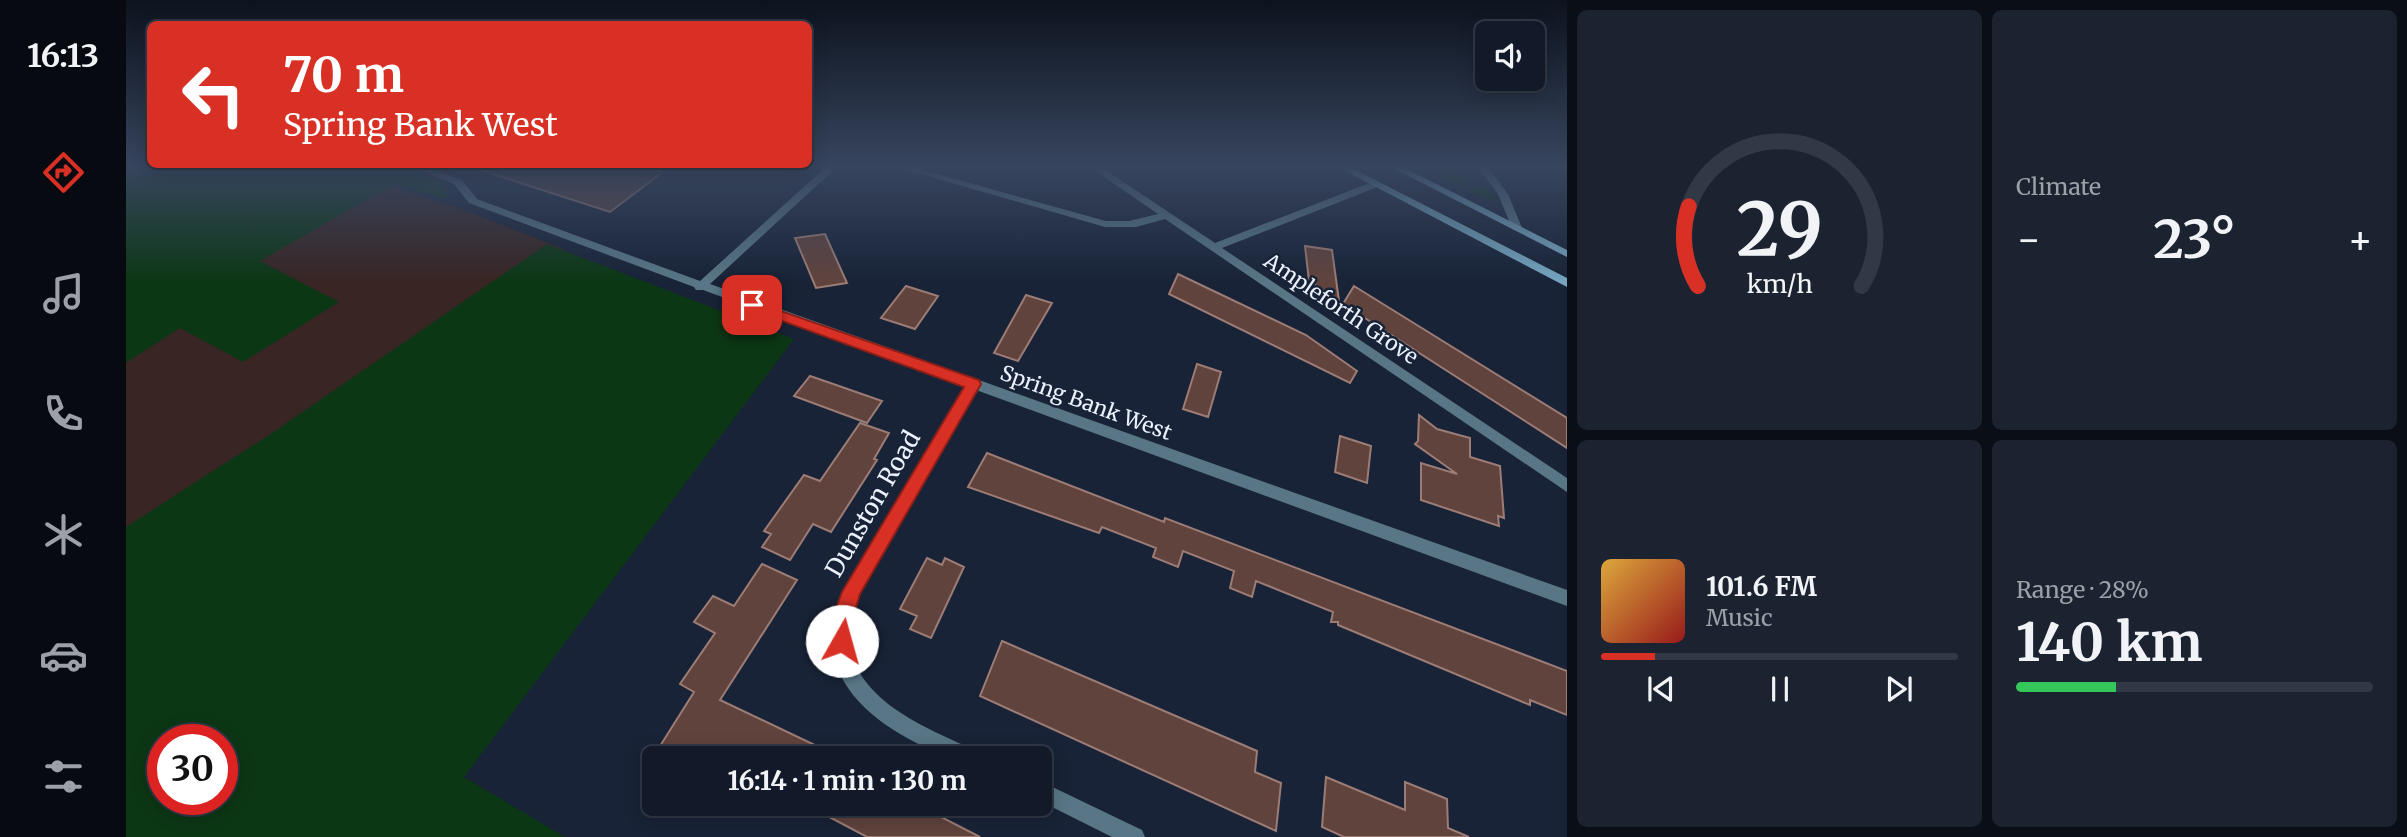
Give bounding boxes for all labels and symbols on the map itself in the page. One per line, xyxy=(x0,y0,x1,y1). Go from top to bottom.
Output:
street label: Ampleforth Grove xyxy=(1258,246,1424,370)
pin xyxy=(722,275,782,335)
street label: Spring Bank West xyxy=(997,359,1176,446)
street label: Dunston Road xyxy=(818,425,927,582)
position arrow xyxy=(805,604,879,678)
speed limit sign: 30 xyxy=(147,724,238,815)

